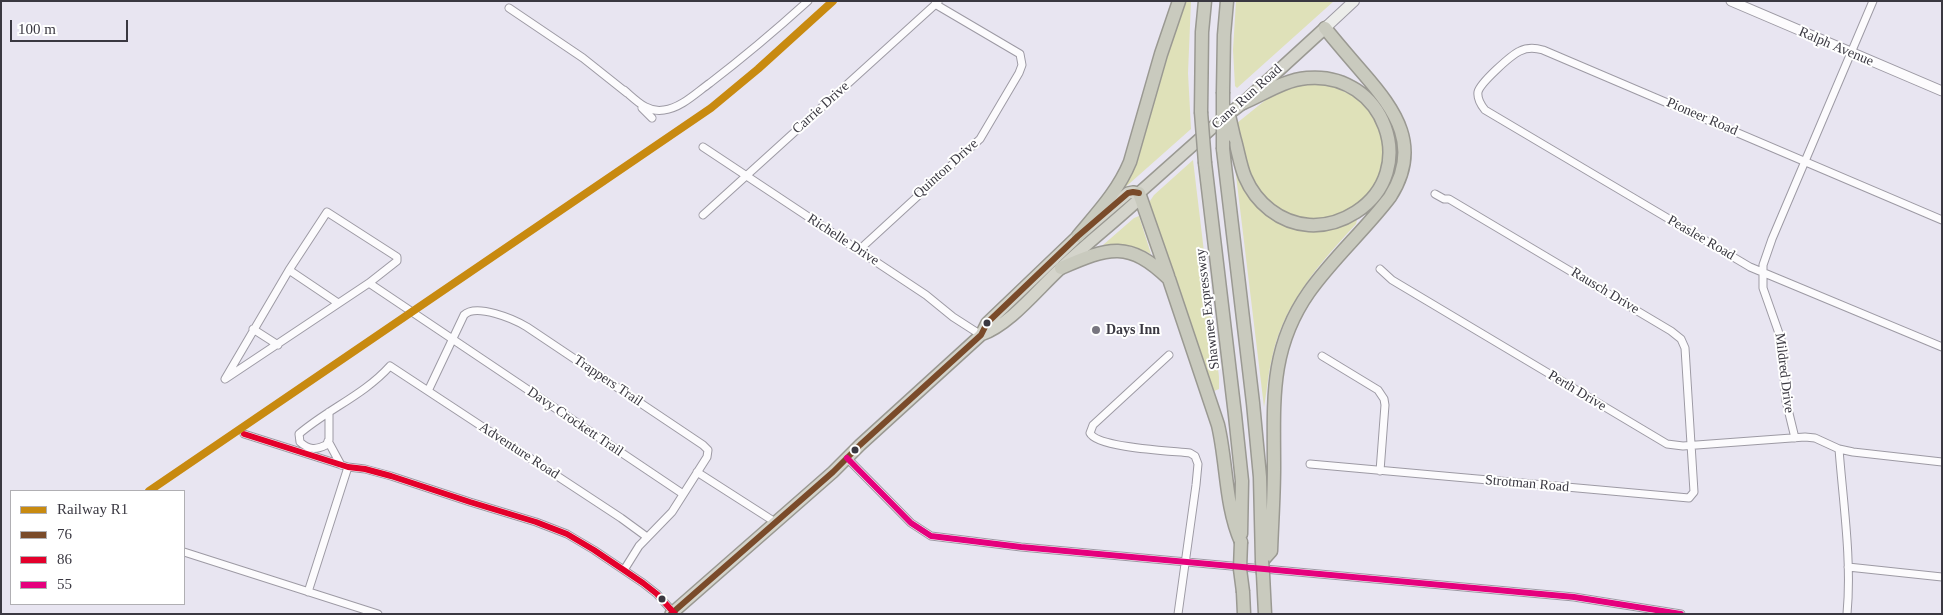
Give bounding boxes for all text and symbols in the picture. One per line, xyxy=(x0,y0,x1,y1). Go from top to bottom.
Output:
scale bar xyxy=(12,10,130,42)
text: 100 m xyxy=(18,21,56,37)
street label: Ralph Avenue xyxy=(1796,24,1876,70)
street label: Cane Run Road xyxy=(1208,61,1286,133)
street label: Carrie Drive xyxy=(789,78,853,138)
street label: Pioneer Road xyxy=(1664,94,1740,140)
street label: Quinton Drive xyxy=(910,136,982,202)
street label: Richelle Drive xyxy=(804,211,882,269)
street label: Peaslee Road xyxy=(1664,212,1738,264)
street label: Shawnee Expressway xyxy=(1192,248,1224,370)
street label: Rausch Drive xyxy=(1568,264,1642,318)
unlabelled marker xyxy=(982,318,992,328)
place label: Days Inn xyxy=(1106,322,1160,338)
marker: Days Inn xyxy=(1090,324,1102,336)
street label: Mildred Drive xyxy=(1771,332,1797,414)
street label: Trappers Trail xyxy=(570,352,646,410)
street label: Perth Drive xyxy=(1545,367,1609,415)
street label: Davy Crockett Trail xyxy=(524,384,626,460)
street label: Adventure Road xyxy=(476,419,562,483)
unlabelled marker xyxy=(850,445,860,455)
street label: Strotman Road xyxy=(1484,472,1570,496)
legend xyxy=(10,490,185,605)
text: Railway R1 xyxy=(57,501,128,517)
text: 76 xyxy=(57,526,72,542)
text: 86 xyxy=(57,551,72,567)
text: 55 xyxy=(57,576,72,592)
unlabelled marker xyxy=(657,594,667,604)

